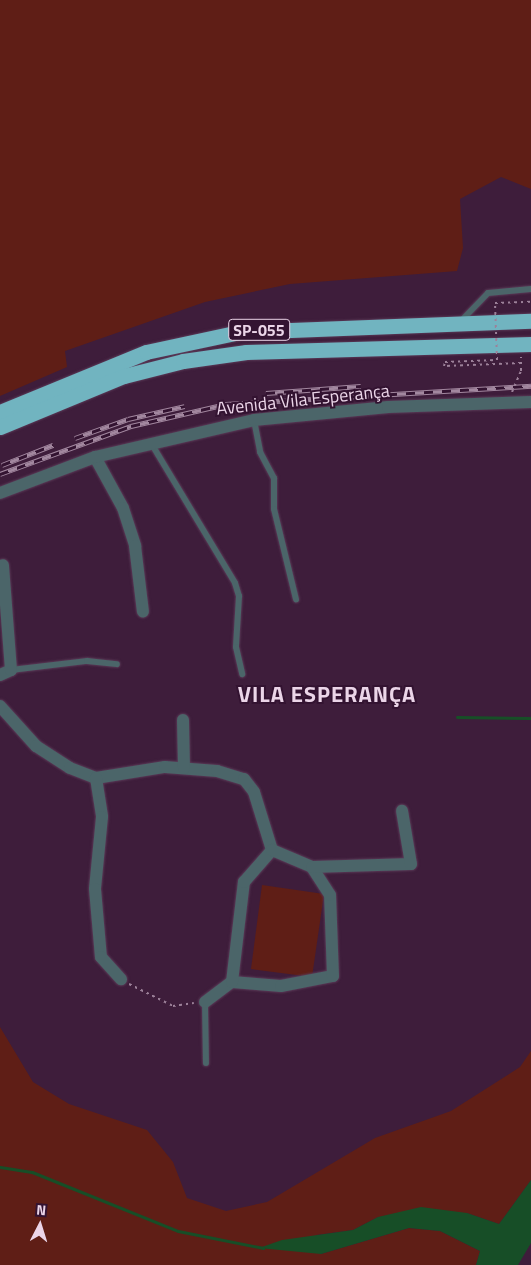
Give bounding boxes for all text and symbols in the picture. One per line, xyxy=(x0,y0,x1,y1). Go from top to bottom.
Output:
road number: SP-055 xyxy=(228,316,290,344)
street label: Avenida Vila Esperança xyxy=(215,380,391,420)
district label: VILA ESPERANÇA xyxy=(236,682,418,708)
text: N xyxy=(36,1199,47,1220)
north arrow xyxy=(15,1200,65,1250)

